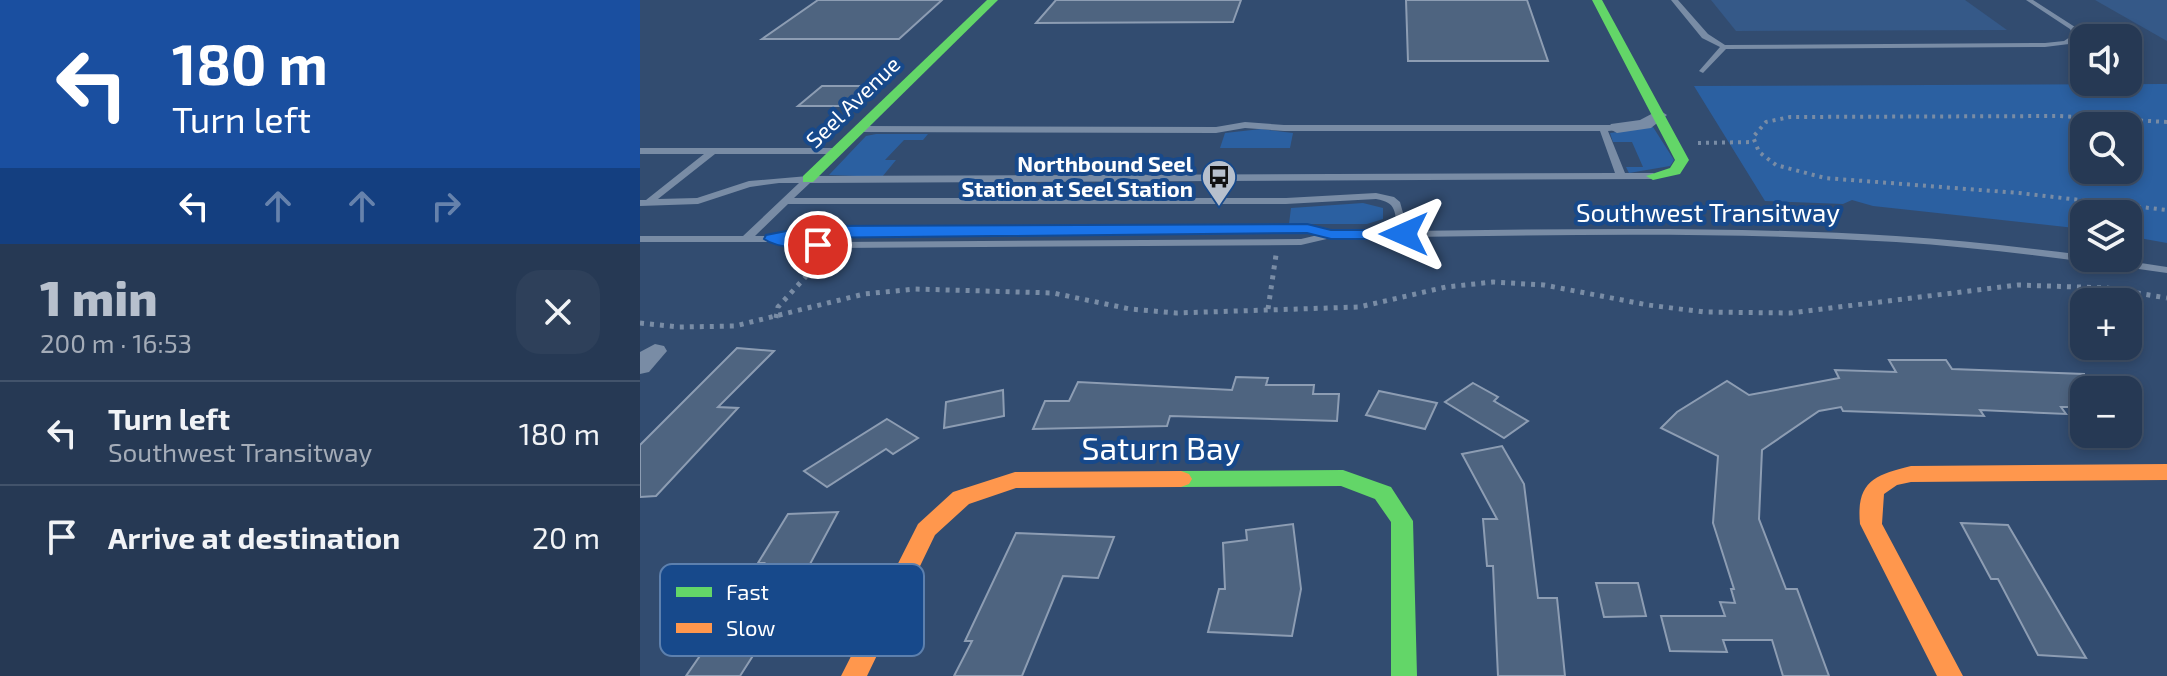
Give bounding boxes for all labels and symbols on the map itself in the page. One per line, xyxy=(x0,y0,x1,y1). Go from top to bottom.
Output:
street label: Seel Avenue xyxy=(800,50,905,152)
place label: Northbound Seel Station at Seel Station xyxy=(961,150,1194,201)
bus stop icon: Northbound Seel Station at Seel Station xyxy=(1200,158,1238,208)
position arrow xyxy=(1362,192,1446,276)
street label: Southwest Transitway xyxy=(1576,196,1840,227)
pin xyxy=(784,211,852,279)
street label: Saturn Bay xyxy=(1082,428,1240,466)
legend xyxy=(660,564,924,656)
text: Fast xyxy=(726,578,769,604)
text: Slow xyxy=(726,614,775,640)

